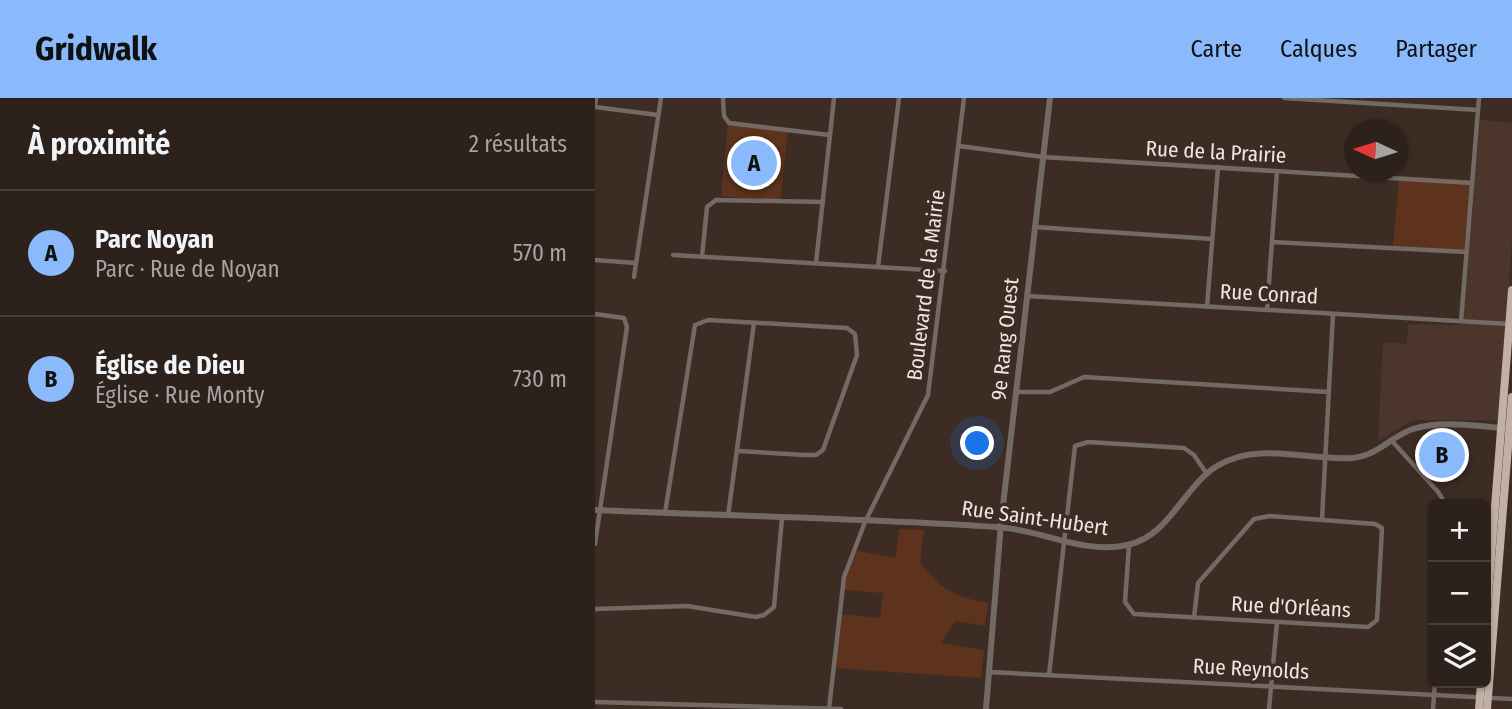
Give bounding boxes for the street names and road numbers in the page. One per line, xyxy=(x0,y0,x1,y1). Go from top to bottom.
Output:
street label: Rue de la Prairie xyxy=(1145,135,1287,169)
street label: Boulevard de la Mairie xyxy=(901,188,951,382)
street label: 9e Rang Ouest xyxy=(986,276,1024,402)
street label: Rue Conrad xyxy=(1219,278,1319,310)
street label: Rue Saint-Hubert xyxy=(960,495,1110,541)
street label: Rue d'Orléans xyxy=(1231,591,1351,623)
street label: Rue Reynolds xyxy=(1192,653,1310,685)

